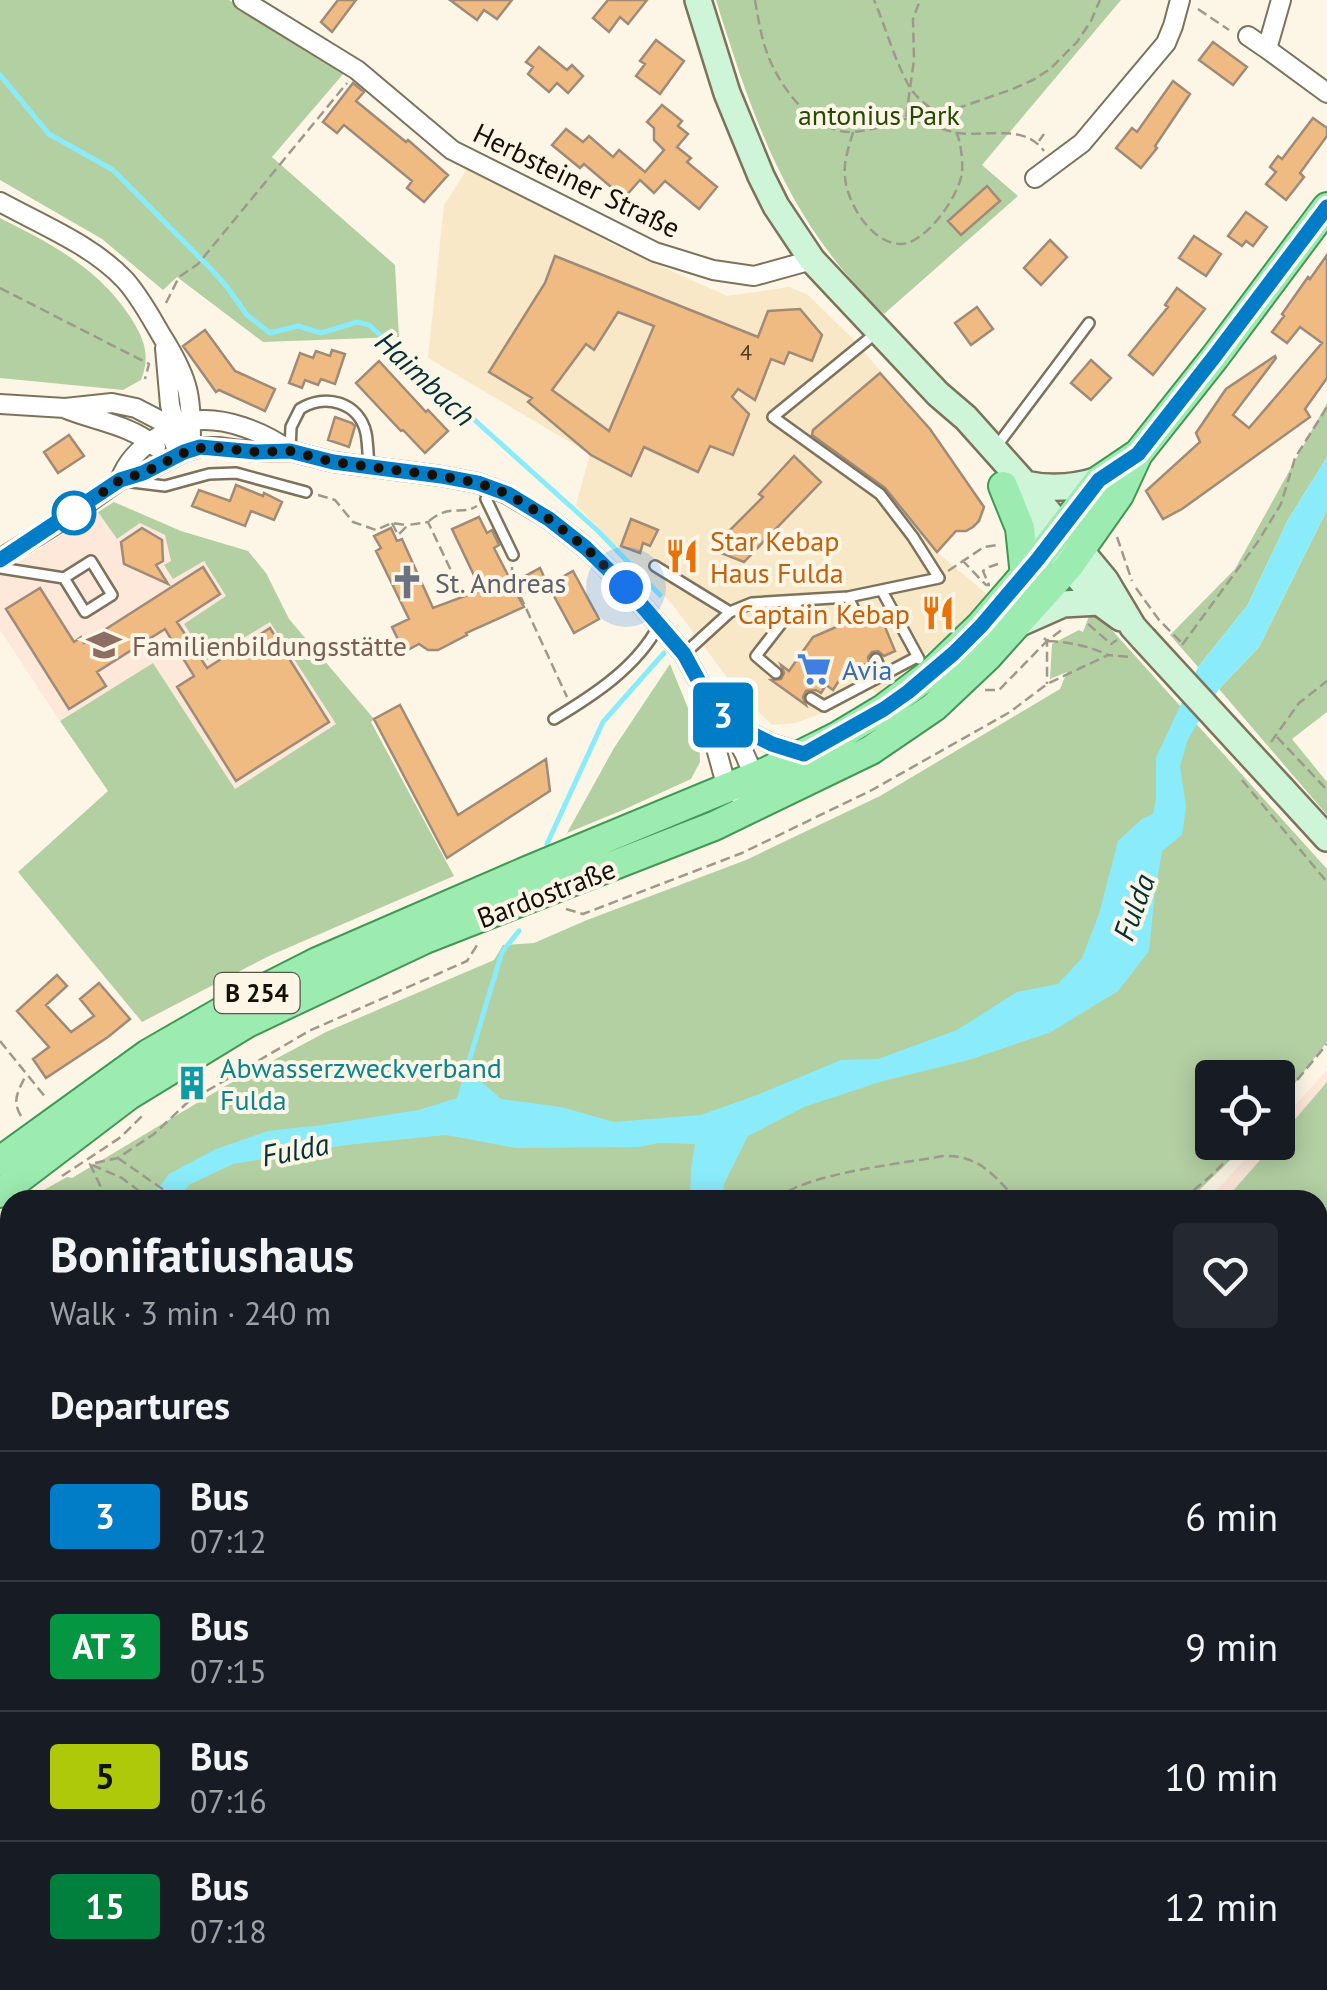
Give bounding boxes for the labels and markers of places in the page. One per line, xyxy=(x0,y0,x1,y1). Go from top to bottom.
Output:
unlabelled marker xyxy=(53,492,95,534)
place label: Star Kebap Haus Fulda xyxy=(710,522,844,591)
restaurant icon: Star Kebap Haus Fulda xyxy=(663,537,701,575)
church icon: St. Andreas xyxy=(388,563,426,601)
place label: St. Andreas xyxy=(435,564,566,601)
restaurant icon: Captain Kebap xyxy=(919,594,957,632)
place label: Captain Kebap xyxy=(738,595,910,632)
school or university icon: Familienbildungsstätte xyxy=(85,626,123,664)
place label: Familienbildungsstätte xyxy=(132,627,407,664)
supermarket icon: Avia xyxy=(795,650,833,688)
place label: Avia xyxy=(842,651,892,688)
place label: Abwasserzweckverband Fulda xyxy=(220,1049,502,1118)
building icon: Abwasserzweckverband Fulda xyxy=(173,1064,211,1102)

